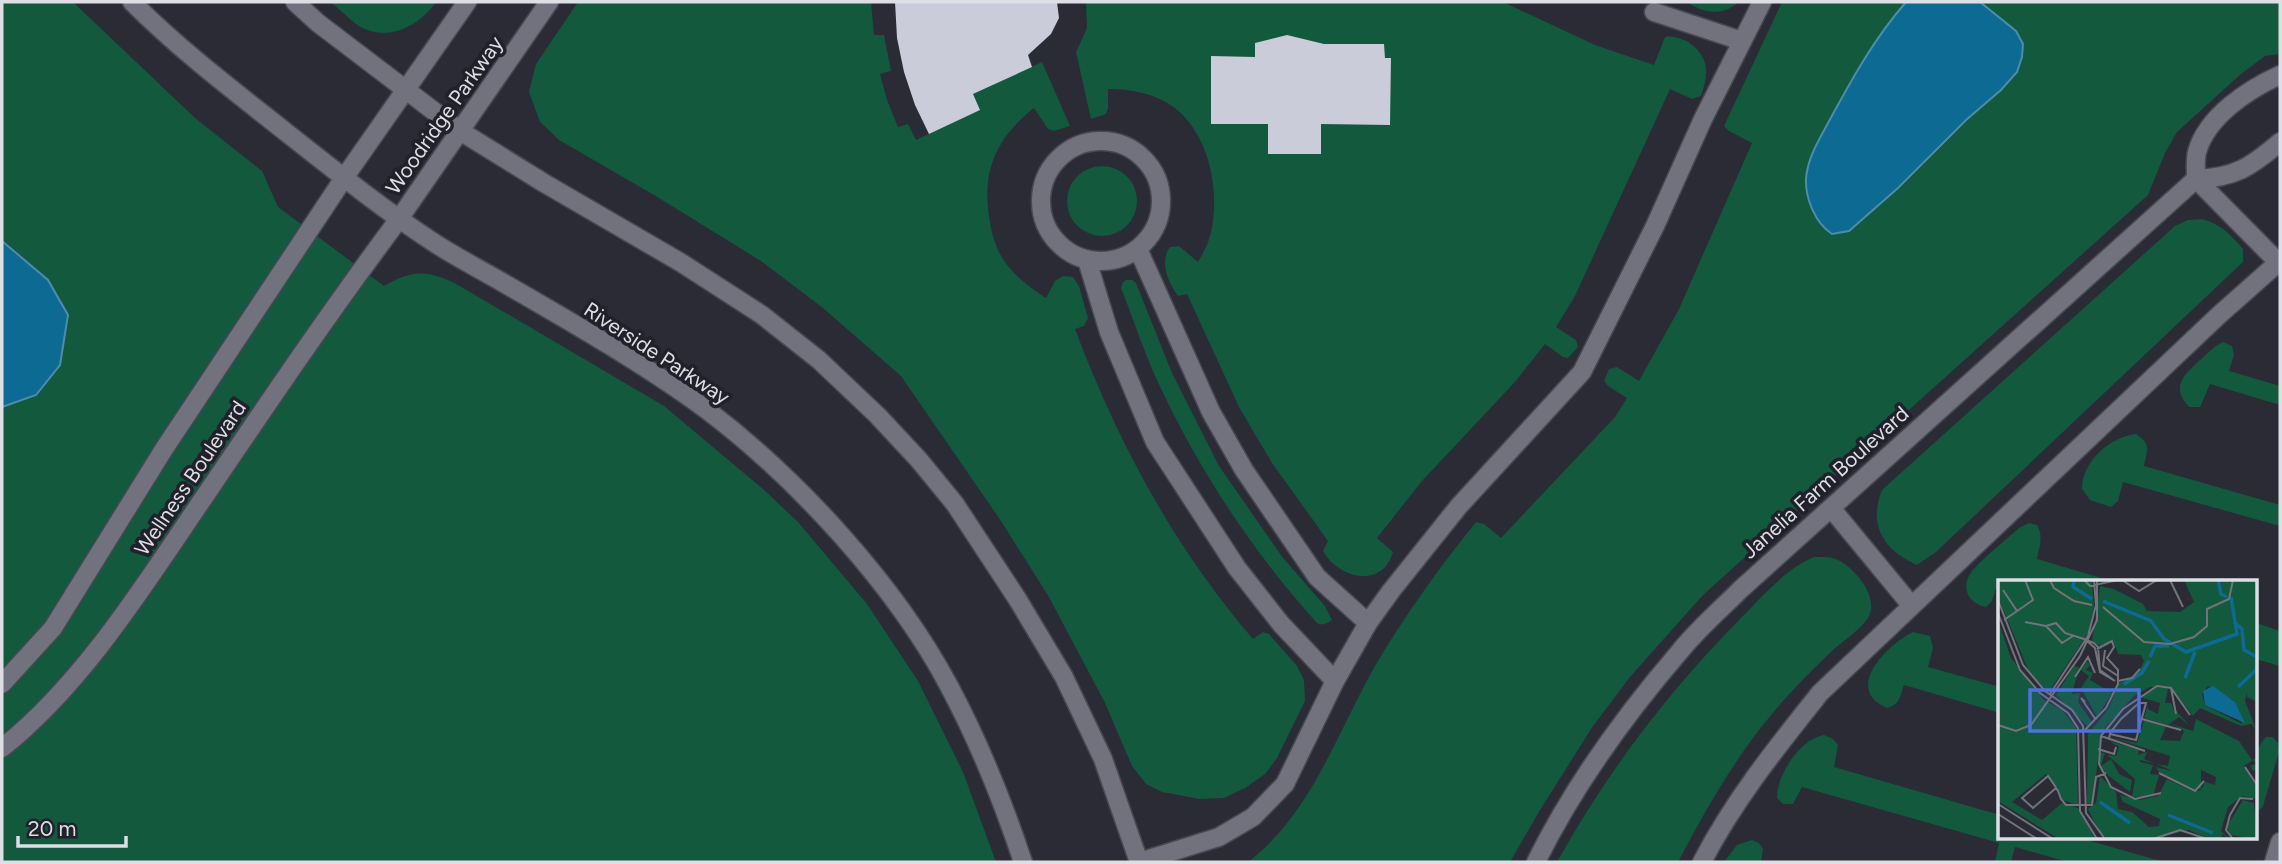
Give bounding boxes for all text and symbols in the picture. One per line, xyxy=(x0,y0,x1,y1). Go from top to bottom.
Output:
street label: Woodridge Parkway xyxy=(380,31,508,199)
street label: Riverside Parkway xyxy=(579,297,735,409)
street label: Wellness Boulevard xyxy=(129,396,251,560)
street label: Janelia Farm Boulevard xyxy=(1737,401,1913,563)
inset map xyxy=(1998,580,2258,840)
scale bar xyxy=(18,804,126,848)
text: 20 m xyxy=(28,816,76,841)

